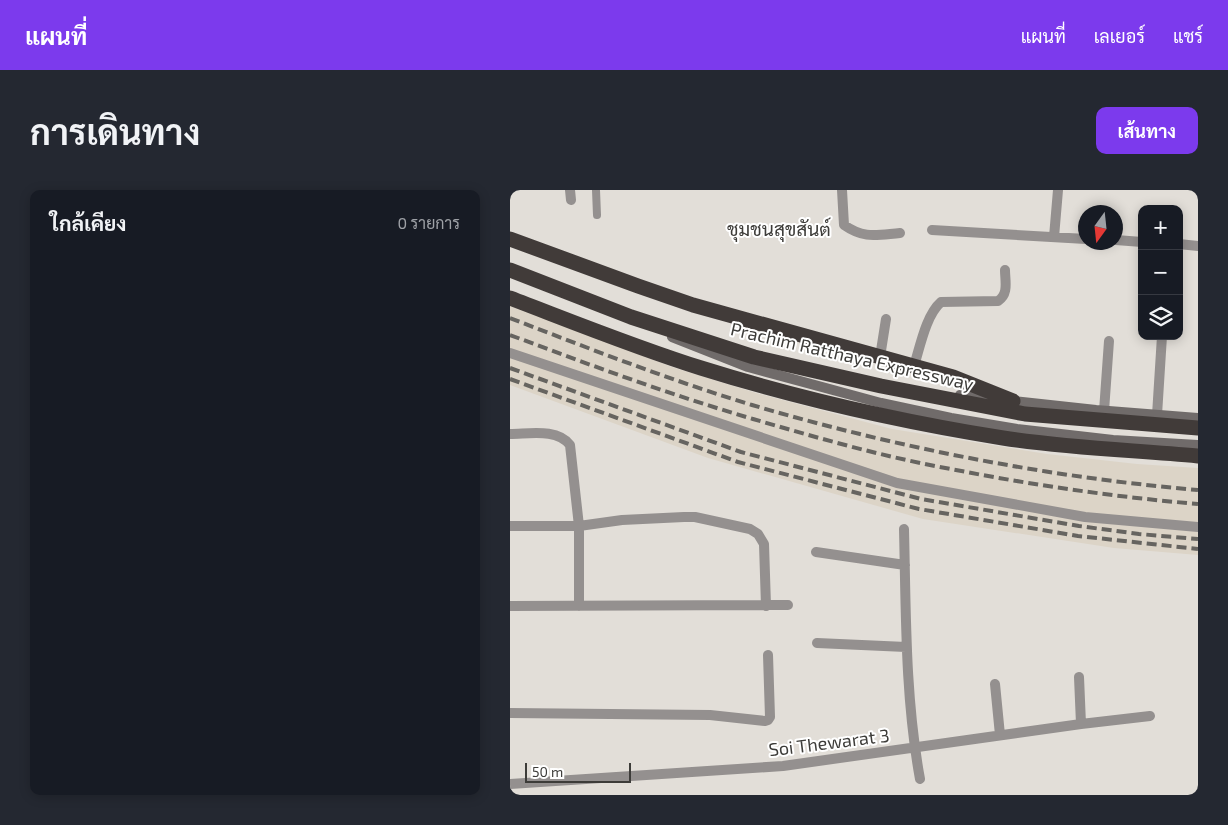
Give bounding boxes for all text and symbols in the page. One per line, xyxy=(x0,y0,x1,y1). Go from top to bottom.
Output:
text: แผนที่ xyxy=(25,21,87,50)
text: แผนที่ xyxy=(1021,25,1066,47)
text: เลเยอร์ xyxy=(1094,25,1145,47)
text: แชร์ xyxy=(1173,25,1203,47)
button: เส้นทาง xyxy=(1096,107,1198,154)
text: การเดินทาง xyxy=(30,110,200,152)
north arrow xyxy=(1078,205,1123,250)
map controls xyxy=(1138,205,1183,340)
button: + xyxy=(1138,205,1183,250)
text: ใกล้เคียง xyxy=(50,210,126,235)
text: 0 รายการ xyxy=(397,213,460,232)
district label: ชุมชนสุขสันต์ xyxy=(727,217,831,242)
button: − xyxy=(1138,250,1183,295)
button: layers xyxy=(1138,295,1183,340)
street label: Prachim Ratthaya Expressway xyxy=(729,317,976,395)
street label: Soi Thewarat 3 xyxy=(767,724,891,760)
scale bar xyxy=(525,760,631,783)
text: 50 m xyxy=(532,763,563,780)

